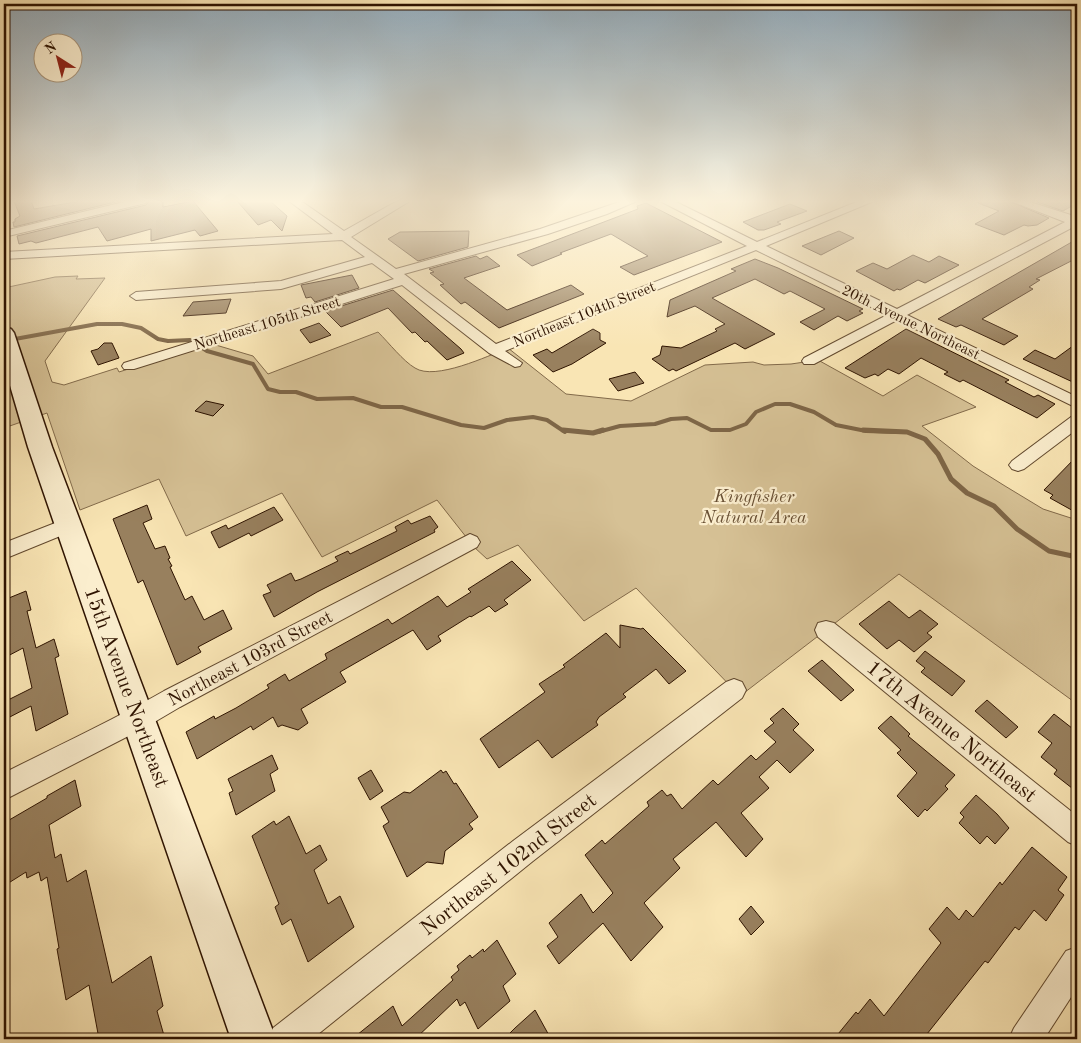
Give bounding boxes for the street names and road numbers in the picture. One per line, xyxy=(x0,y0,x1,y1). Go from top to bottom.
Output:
street label: Northeast 104th Street xyxy=(511,280,658,351)
street label: 20th Avenue Northeast xyxy=(839,283,982,363)
street label: Northeast 105th Street xyxy=(192,295,342,354)
street label: 15th Avenue Northeast xyxy=(79,584,172,791)
street label: Northeast 103rd Street xyxy=(165,608,336,710)
street label: 17th Avenue Northeast xyxy=(862,657,1040,807)
street label: Northeast 102nd Street xyxy=(417,790,601,940)

